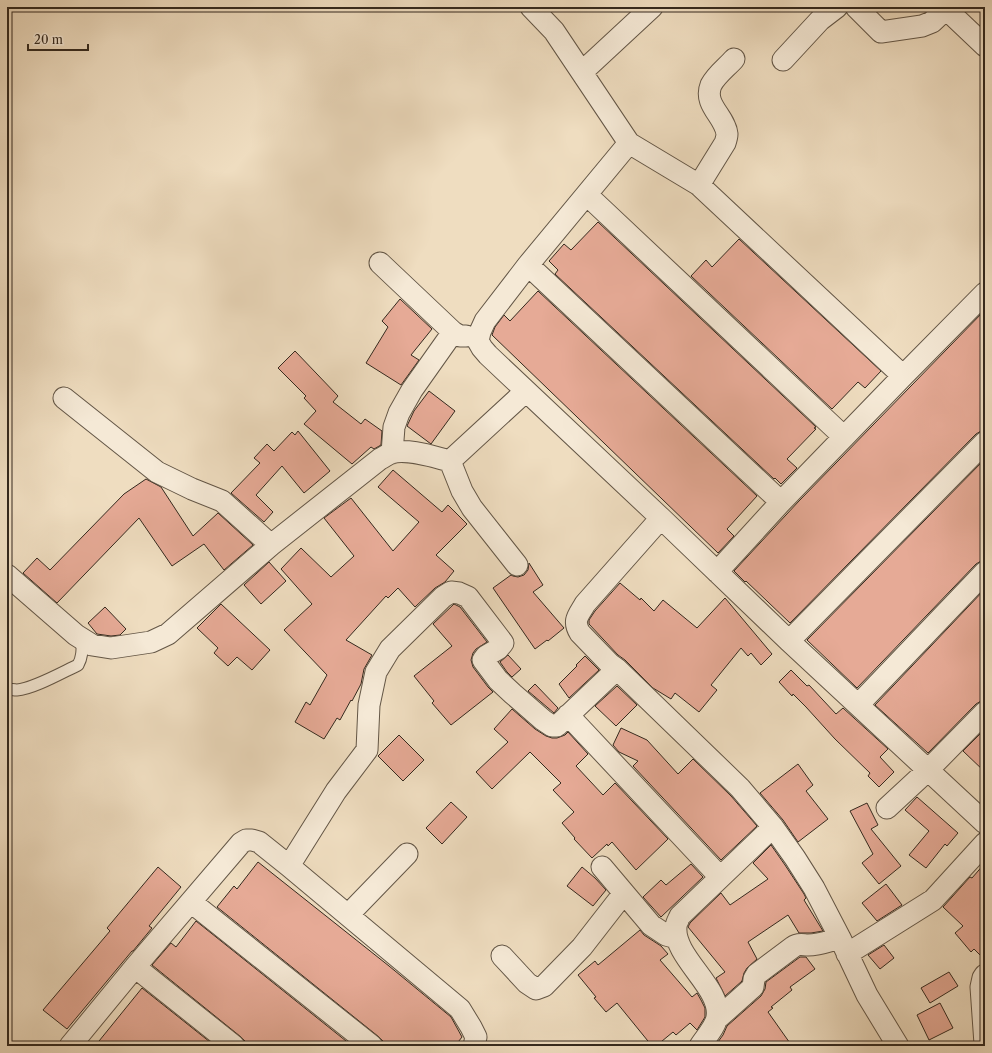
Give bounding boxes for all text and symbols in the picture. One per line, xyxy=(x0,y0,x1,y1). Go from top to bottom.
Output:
scale bar xyxy=(28,26,88,52)
text: 20 m xyxy=(34,32,63,47)

